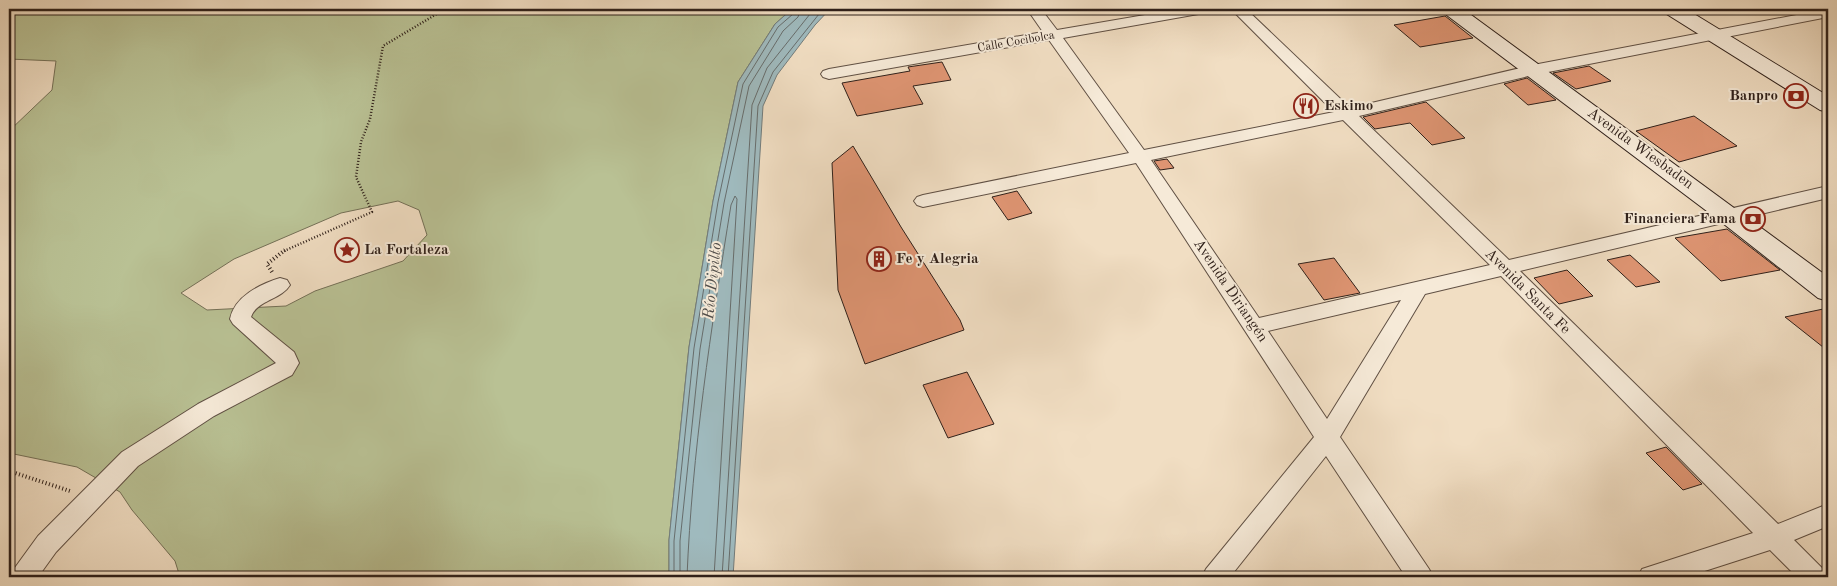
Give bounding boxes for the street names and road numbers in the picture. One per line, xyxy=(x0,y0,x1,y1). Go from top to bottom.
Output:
street label: Calle Cocibolca xyxy=(976,29,1056,55)
street label: Avenida Wiesbaden xyxy=(1584,106,1696,192)
street label: Avenida Diriangén xyxy=(1190,237,1270,345)
street label: Avenida Santa Fe xyxy=(1481,246,1573,338)

